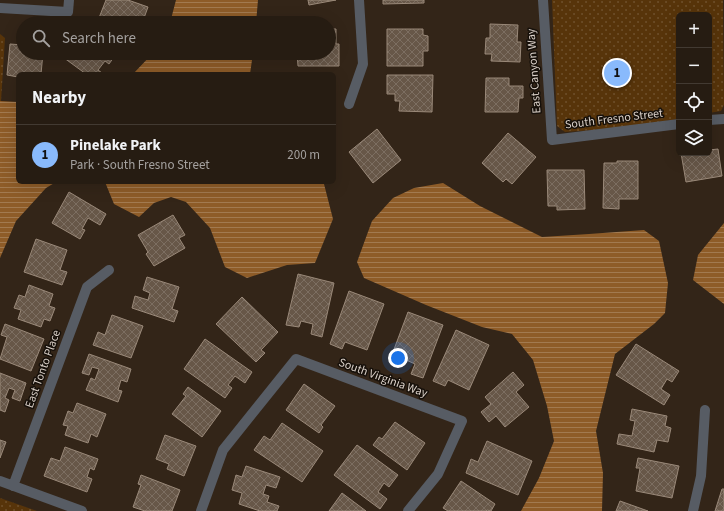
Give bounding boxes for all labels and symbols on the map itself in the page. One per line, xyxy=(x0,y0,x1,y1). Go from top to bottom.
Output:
street label: East Canyon Way xyxy=(523,28,545,114)
pin: 1 xyxy=(604,58,630,88)
street label: South Fresno Street xyxy=(564,105,664,133)
street label: East Tonto Place xyxy=(21,327,65,411)
your location xyxy=(388,348,408,368)
street label: South Virginia Way xyxy=(336,354,430,402)

